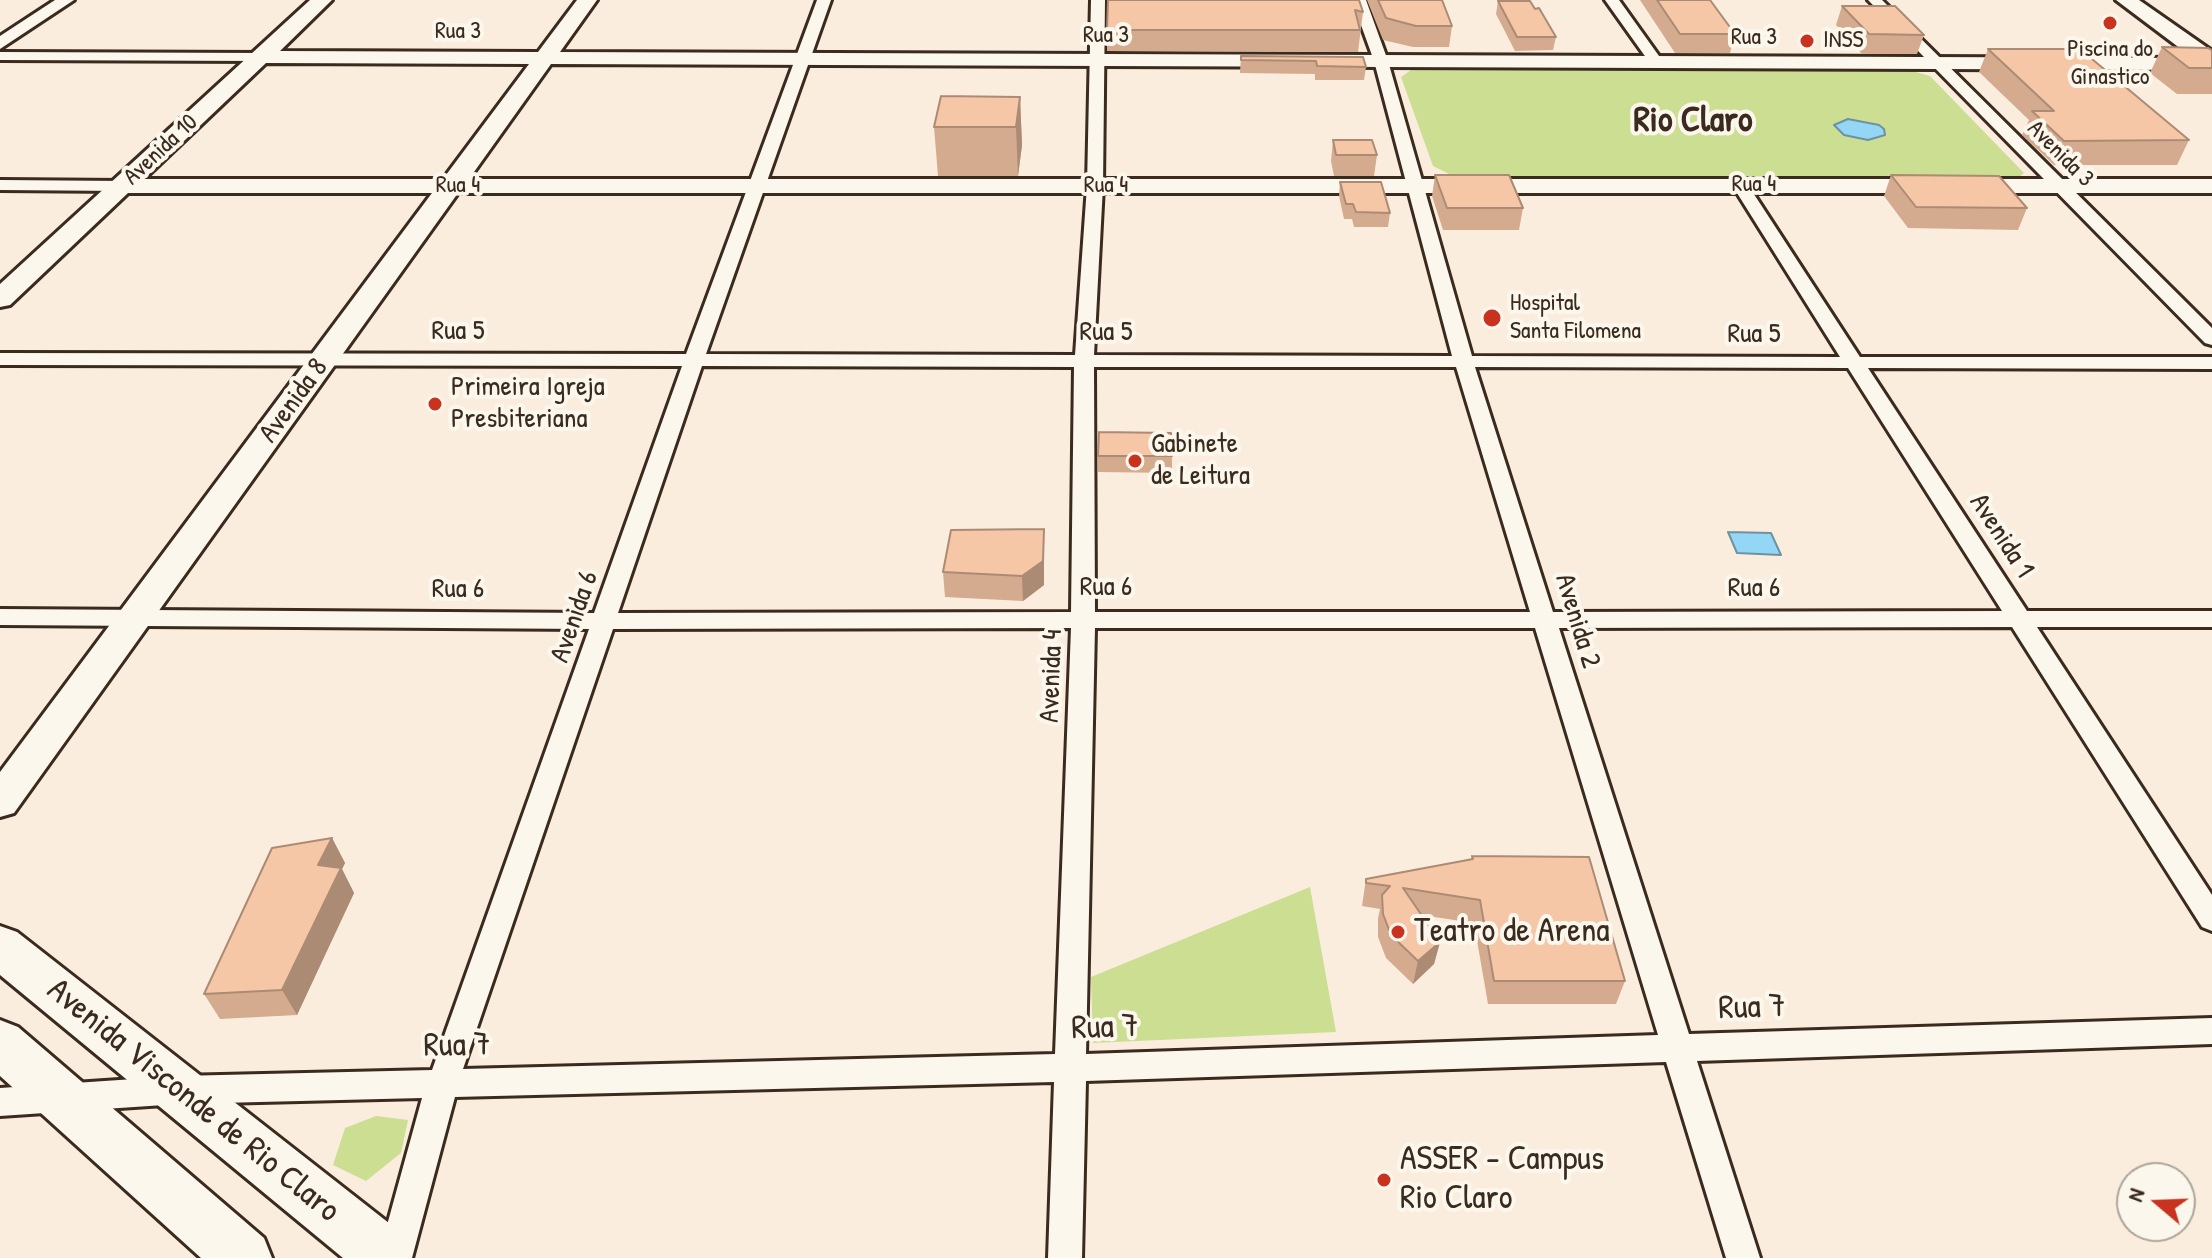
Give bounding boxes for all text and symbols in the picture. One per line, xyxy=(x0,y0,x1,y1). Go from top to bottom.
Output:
marker: Piscina do Ginastico xyxy=(2101,14,2119,32)
street label: Rua 3 xyxy=(435,18,481,46)
street label: Rua 3 xyxy=(1083,22,1129,50)
street label: Rua 3 xyxy=(1731,24,1777,52)
place label: INSS xyxy=(1823,27,1863,55)
marker: INSS xyxy=(1798,32,1816,50)
place label: Piscina do Ginastico xyxy=(2067,36,2153,92)
district label: Rio Claro xyxy=(1634,99,1752,143)
street label: Avenida 10 xyxy=(118,108,204,192)
street label: Avenida 3 xyxy=(2021,115,2099,193)
street label: Rua 4 xyxy=(1732,171,1776,199)
street label: Rua 4 xyxy=(436,172,480,200)
street label: Rua 4 xyxy=(1084,172,1128,200)
place label: Hospital Santa Filomena xyxy=(1510,290,1641,346)
marker: Hospital Santa Filomena xyxy=(1481,307,1503,329)
street label: Rua 5 xyxy=(431,315,485,349)
street label: Rua 5 xyxy=(1079,316,1133,350)
street label: Rua 5 xyxy=(1727,318,1781,352)
street label: Avenida 8 xyxy=(252,353,336,449)
place label: Primeira Igreja Presbiteriana xyxy=(451,371,605,437)
marker: Primeira Igreja Presbiteriana xyxy=(426,395,444,413)
place label: Gabinete de Leitura xyxy=(1151,428,1250,494)
marker: Gabinete de Leitura xyxy=(1126,452,1144,470)
street label: Avenida 1 xyxy=(1961,488,2041,584)
street label: Avenida 6 xyxy=(544,567,606,667)
street label: Avenida 2 xyxy=(1547,570,1607,672)
street label: Rua 6 xyxy=(1080,571,1132,605)
street label: Rua 6 xyxy=(1728,572,1780,606)
street label: Rua 6 xyxy=(432,573,484,607)
street label: Avenida 4 xyxy=(1034,629,1070,723)
place label: Teatro de Arena xyxy=(1414,912,1610,952)
marker: Teatro de Arena xyxy=(1389,923,1407,941)
street label: Avenida Visconde de Rio Claro xyxy=(38,970,348,1232)
street label: Rua 7 xyxy=(1718,986,1786,1030)
street label: Rua 7 xyxy=(1071,1006,1139,1050)
street label: Rua 7 xyxy=(423,1025,491,1067)
place label: ASSER - Campus Rio Claro xyxy=(1400,1140,1604,1220)
north arrow xyxy=(2116,1162,2196,1242)
marker: ASSER - Campus Rio Claro xyxy=(1375,1171,1393,1189)
text: N xyxy=(2119,1184,2151,1205)

